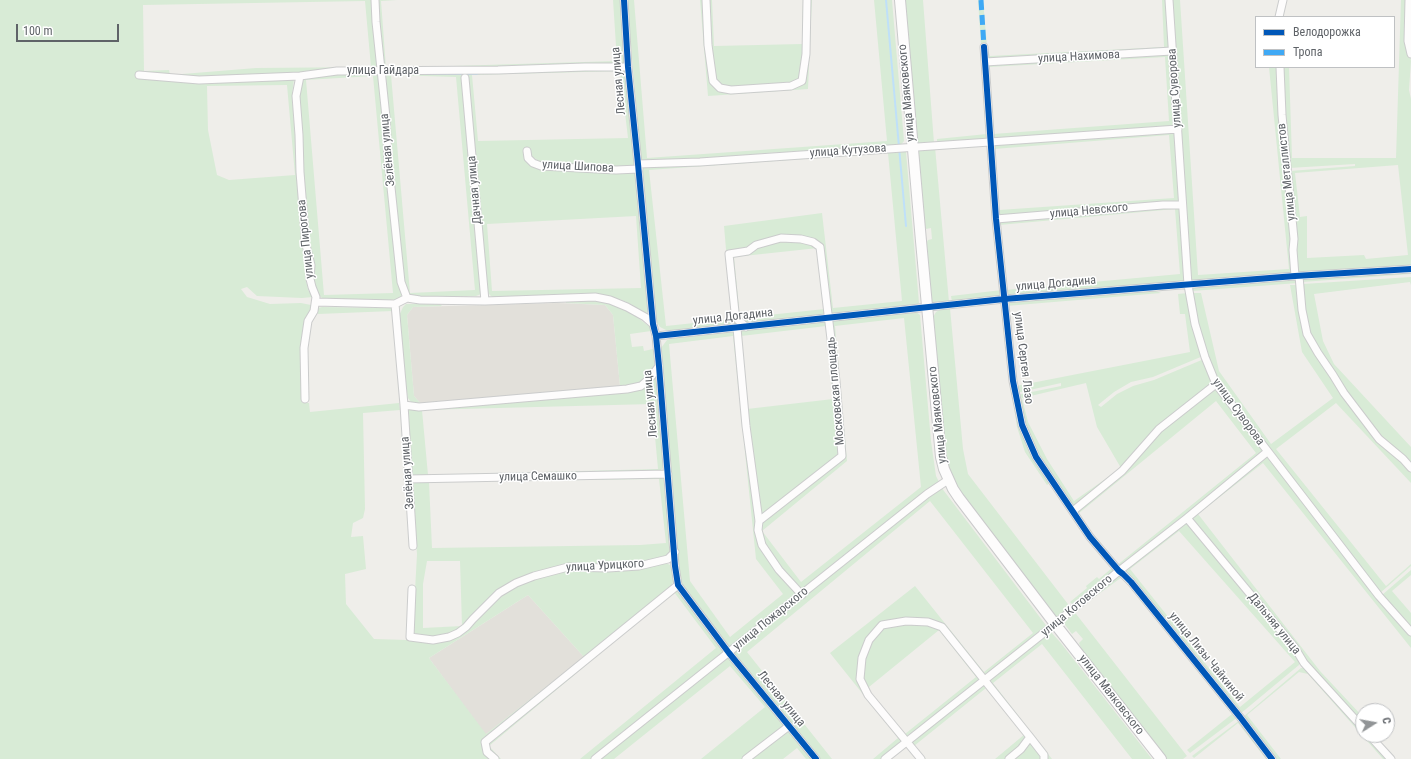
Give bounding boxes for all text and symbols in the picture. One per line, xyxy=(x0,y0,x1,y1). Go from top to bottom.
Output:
scale bar xyxy=(18,16,121,42)
legend xyxy=(1255,16,1395,68)
text: 100 m xyxy=(23,24,53,38)
text: Велодорожка xyxy=(1293,25,1361,39)
street label: улица Маяковского xyxy=(896,44,918,142)
text: Тропа xyxy=(1293,45,1322,59)
street label: Лесная улица xyxy=(609,47,629,115)
street label: улица Нахимова xyxy=(1038,48,1120,66)
street label: улица Суворова xyxy=(1165,48,1185,128)
street label: улица Гайдара xyxy=(347,64,419,78)
street label: Зелёная улица xyxy=(378,113,398,187)
street label: улица Металлистов xyxy=(1275,123,1299,221)
street label: улица Кутузова xyxy=(809,141,887,161)
street label: Дачная улица xyxy=(465,155,485,225)
street label: улица Шипова xyxy=(542,158,614,176)
street label: улица Пирогова xyxy=(295,199,317,279)
street label: улица Невского xyxy=(1049,200,1129,222)
street label: улица Догадина xyxy=(1015,273,1097,295)
street label: улица Догадина xyxy=(692,306,774,328)
street label: улица Сергея Лазо xyxy=(1010,311,1036,405)
street label: Московская площадь xyxy=(824,336,848,446)
street label: улица Маяковского xyxy=(926,366,950,464)
street label: Лесная улица xyxy=(641,370,661,438)
street label: улица Суворова xyxy=(1209,376,1267,448)
street label: Зелёная улица xyxy=(398,436,418,510)
street label: улица Семашко xyxy=(499,469,577,485)
street label: улица Урицкого xyxy=(566,557,644,575)
street label: улица Котовского xyxy=(1038,572,1116,640)
street label: улица Пожарского xyxy=(731,584,811,654)
street label: Дальняя улица xyxy=(1245,590,1303,658)
street label: улица Лизы Чайкиной xyxy=(1166,609,1246,705)
street label: улица Маяковского xyxy=(1075,652,1147,738)
street label: Лесная улица xyxy=(754,668,808,730)
north arrow xyxy=(1355,703,1395,743)
text: С xyxy=(1379,716,1393,725)

